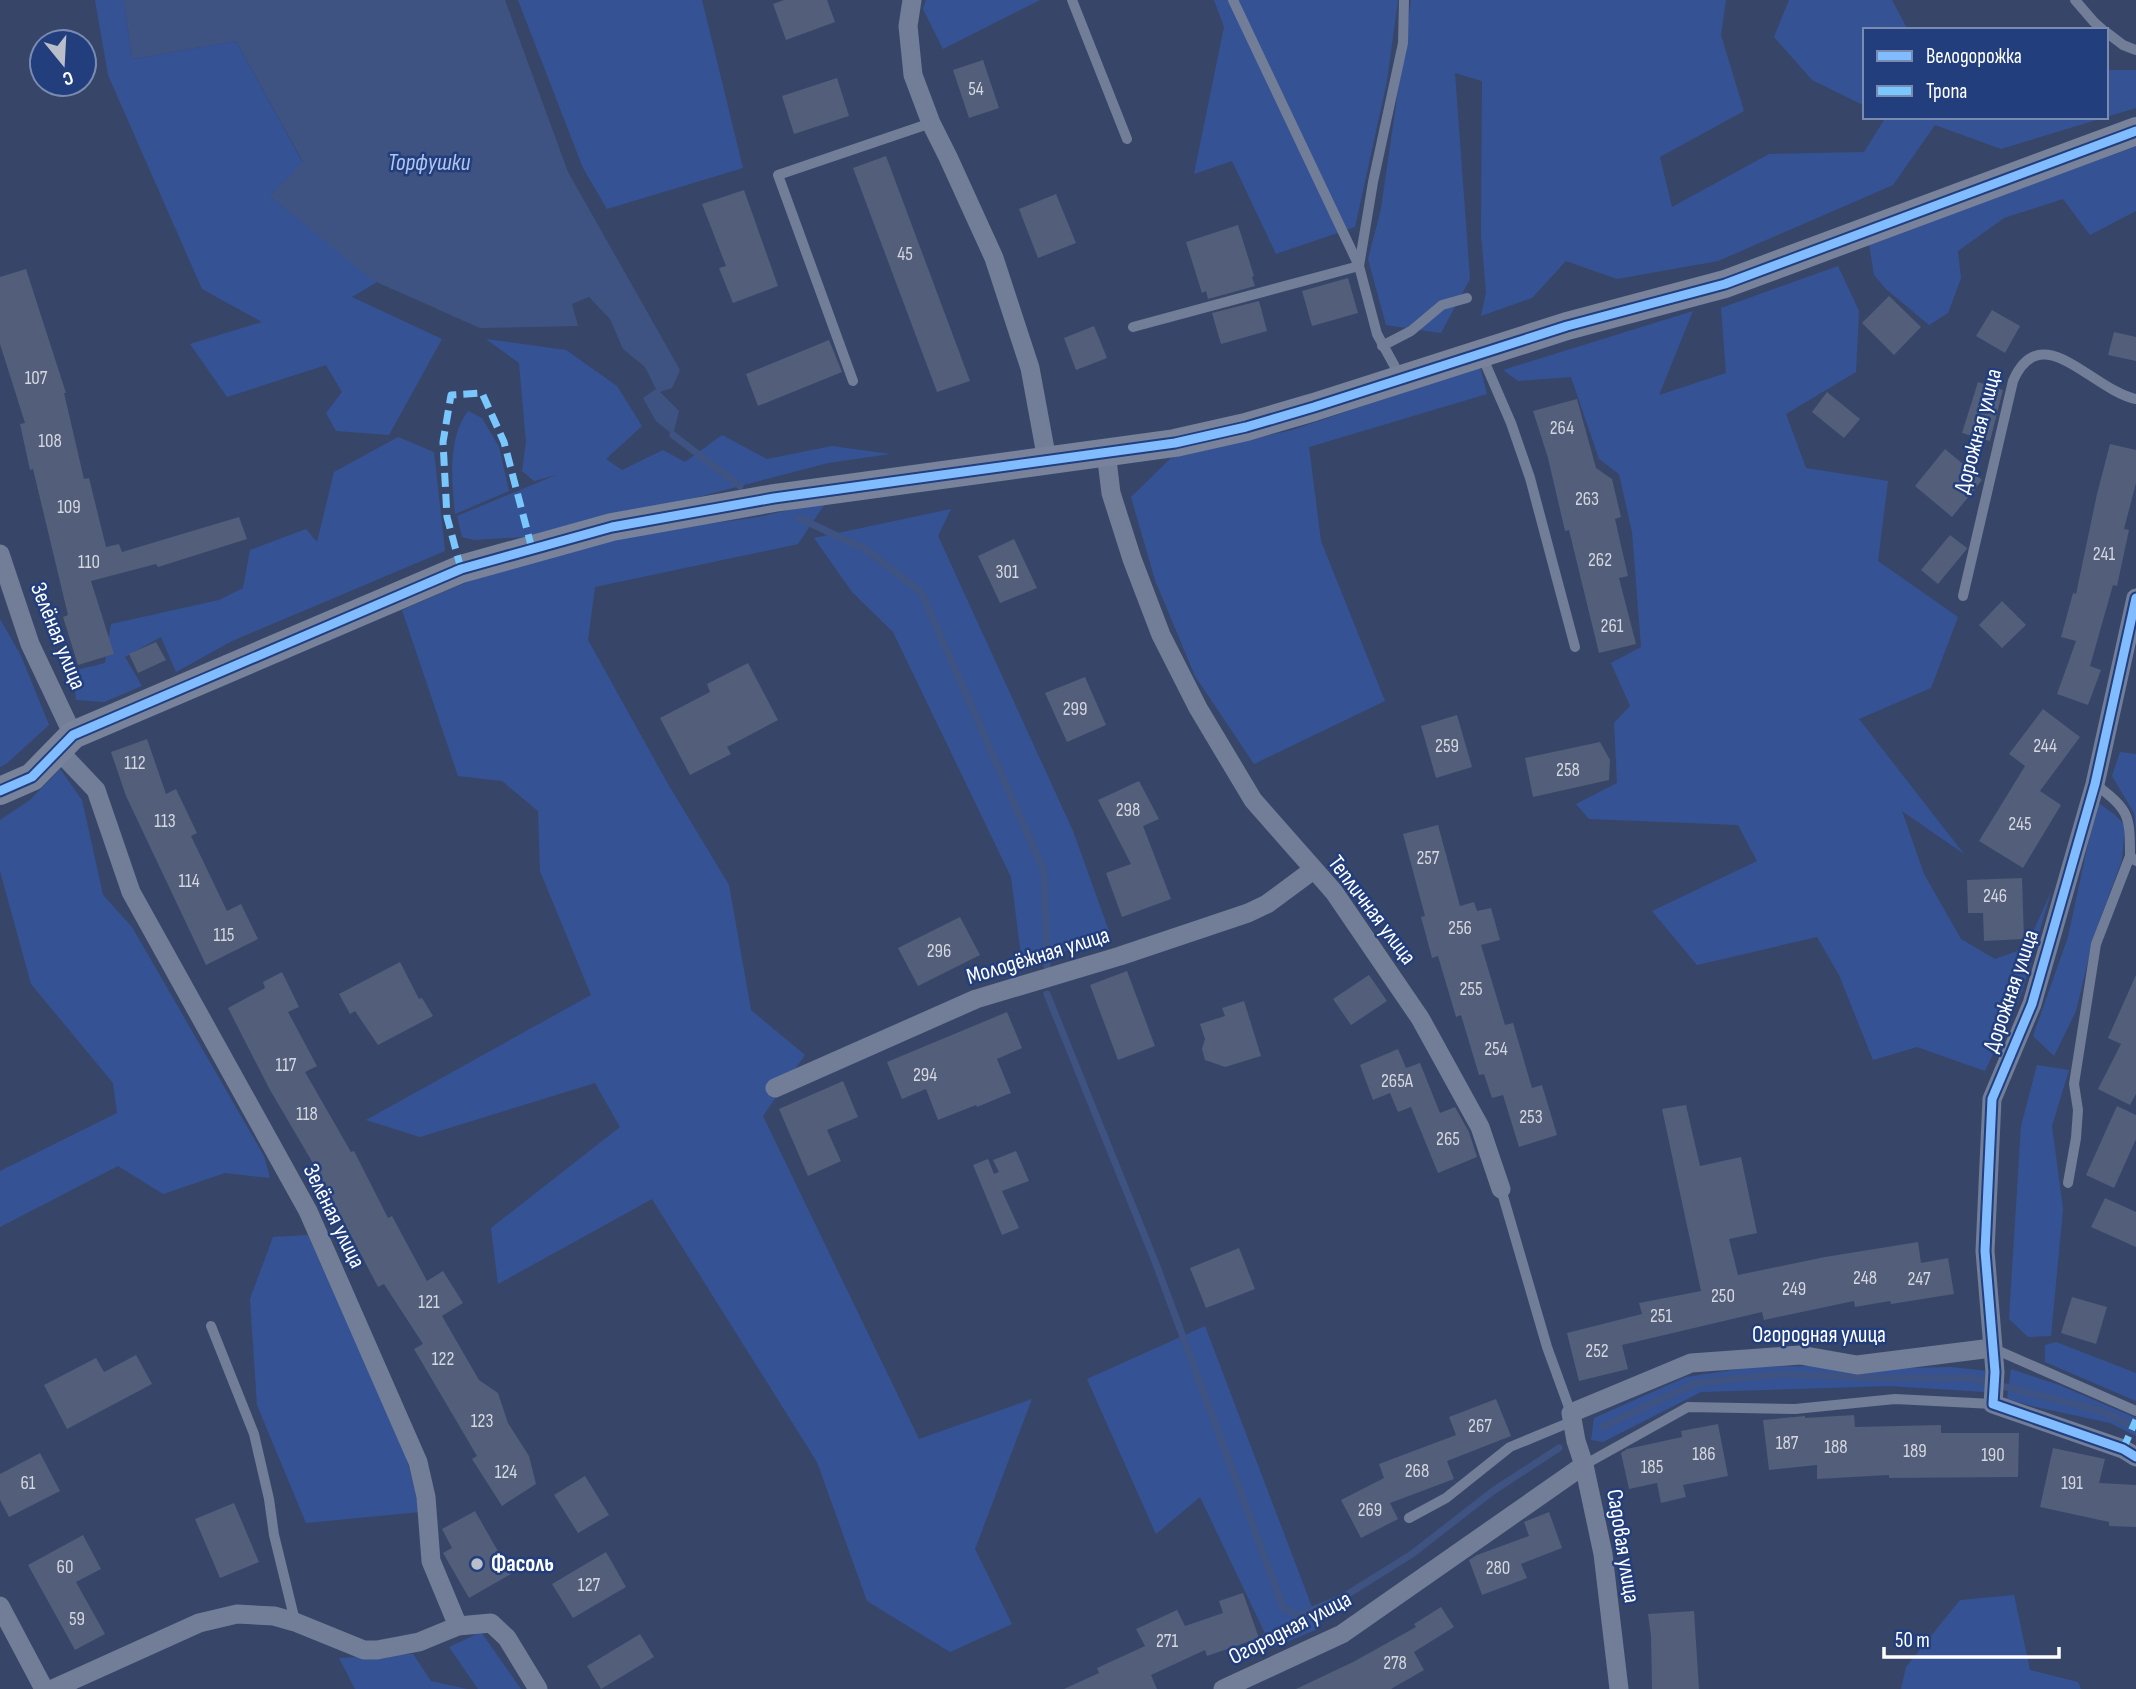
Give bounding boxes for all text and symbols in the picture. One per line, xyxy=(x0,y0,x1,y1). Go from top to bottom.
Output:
north arrow xyxy=(28,28,98,98)
legend xyxy=(1863,28,2108,119)
text: Велодорожка xyxy=(1926,44,2022,69)
text: С xyxy=(59,65,76,90)
house number: 54 xyxy=(968,78,984,101)
text: Тропа xyxy=(1926,79,1967,104)
water label: Торфушки xyxy=(388,148,471,177)
house number: 45 xyxy=(897,243,913,266)
street label: Дорожная улица xyxy=(1948,366,2008,496)
house number: 107 xyxy=(25,367,48,390)
house number: 264 xyxy=(1550,417,1574,440)
house number: 108 xyxy=(38,430,62,453)
house number: 263 xyxy=(1575,488,1599,511)
house number: 109 xyxy=(57,496,81,519)
house number: 241 xyxy=(2093,543,2116,566)
house number: 262 xyxy=(1588,549,1612,572)
house number: 110 xyxy=(78,551,100,574)
house number: 301 xyxy=(995,561,1019,584)
street label: Зелёная улица xyxy=(24,578,92,694)
house number: 261 xyxy=(1601,615,1624,638)
house number: 299 xyxy=(1063,698,1087,721)
house number: 259 xyxy=(1435,735,1459,758)
house number: 244 xyxy=(2033,735,2057,758)
house number: 112 xyxy=(124,752,146,775)
house number: 258 xyxy=(1556,759,1580,782)
house number: 298 xyxy=(1116,799,1140,822)
house number: 113 xyxy=(154,810,176,833)
house number: 245 xyxy=(2008,813,2032,836)
house number: 257 xyxy=(1417,847,1440,870)
street label: Тепличная улица xyxy=(1322,850,1422,970)
house number: 114 xyxy=(178,870,200,893)
house number: 246 xyxy=(1983,885,2007,908)
house number: 256 xyxy=(1448,917,1472,940)
street label: Молодёжная улица xyxy=(963,921,1113,991)
house number: 115 xyxy=(214,924,234,947)
street label: Дорожная улица xyxy=(1977,926,2045,1056)
house number: 296 xyxy=(927,940,951,963)
house number: 255 xyxy=(1459,978,1483,1001)
house number: 254 xyxy=(1484,1038,1508,1061)
house number: 117 xyxy=(276,1054,297,1077)
house number: 294 xyxy=(913,1064,937,1087)
house number: 265А xyxy=(1381,1070,1414,1093)
house number: 118 xyxy=(296,1103,318,1126)
house number: 253 xyxy=(1519,1106,1543,1129)
house number: 265 xyxy=(1436,1128,1460,1151)
street label: Зелёная улица xyxy=(297,1159,371,1273)
house number: 248 xyxy=(1853,1267,1877,1290)
house number: 247 xyxy=(1907,1268,1931,1291)
house number: 249 xyxy=(1782,1278,1806,1301)
house number: 250 xyxy=(1711,1285,1735,1308)
house number: 121 xyxy=(418,1291,440,1314)
house number: 251 xyxy=(1650,1305,1672,1328)
street label: Огородная улица xyxy=(1752,1321,1886,1349)
house number: 252 xyxy=(1585,1340,1609,1363)
house number: 122 xyxy=(432,1348,454,1371)
house number: 123 xyxy=(471,1410,493,1433)
house number: 267 xyxy=(1468,1415,1492,1438)
house number: 187 xyxy=(1776,1432,1799,1455)
house number: 188 xyxy=(1824,1436,1848,1459)
house number: 189 xyxy=(1903,1440,1927,1463)
house number: 186 xyxy=(1692,1443,1716,1466)
house number: 190 xyxy=(1981,1444,2005,1467)
house number: 185 xyxy=(1641,1456,1663,1479)
house number: 268 xyxy=(1405,1460,1429,1483)
house number: 124 xyxy=(495,1461,517,1484)
house number: 61 xyxy=(21,1472,36,1495)
house number: 191 xyxy=(2061,1472,2083,1495)
street label: Садовая улица xyxy=(1600,1487,1646,1605)
house number: 269 xyxy=(1358,1499,1382,1522)
place label: Фасоль xyxy=(491,1550,554,1578)
house number: 60 xyxy=(57,1556,73,1579)
marker: Фасоль xyxy=(469,1556,485,1572)
house number: 280 xyxy=(1486,1557,1510,1580)
house number: 127 xyxy=(578,1574,601,1597)
street label: Огородная улица xyxy=(1224,1585,1356,1671)
house number: 59 xyxy=(69,1608,85,1631)
scale bar xyxy=(1884,1616,2059,1660)
text: 50 m xyxy=(1895,1628,1930,1653)
house number: 271 xyxy=(1156,1630,1178,1653)
house number: 278 xyxy=(1383,1652,1407,1675)

